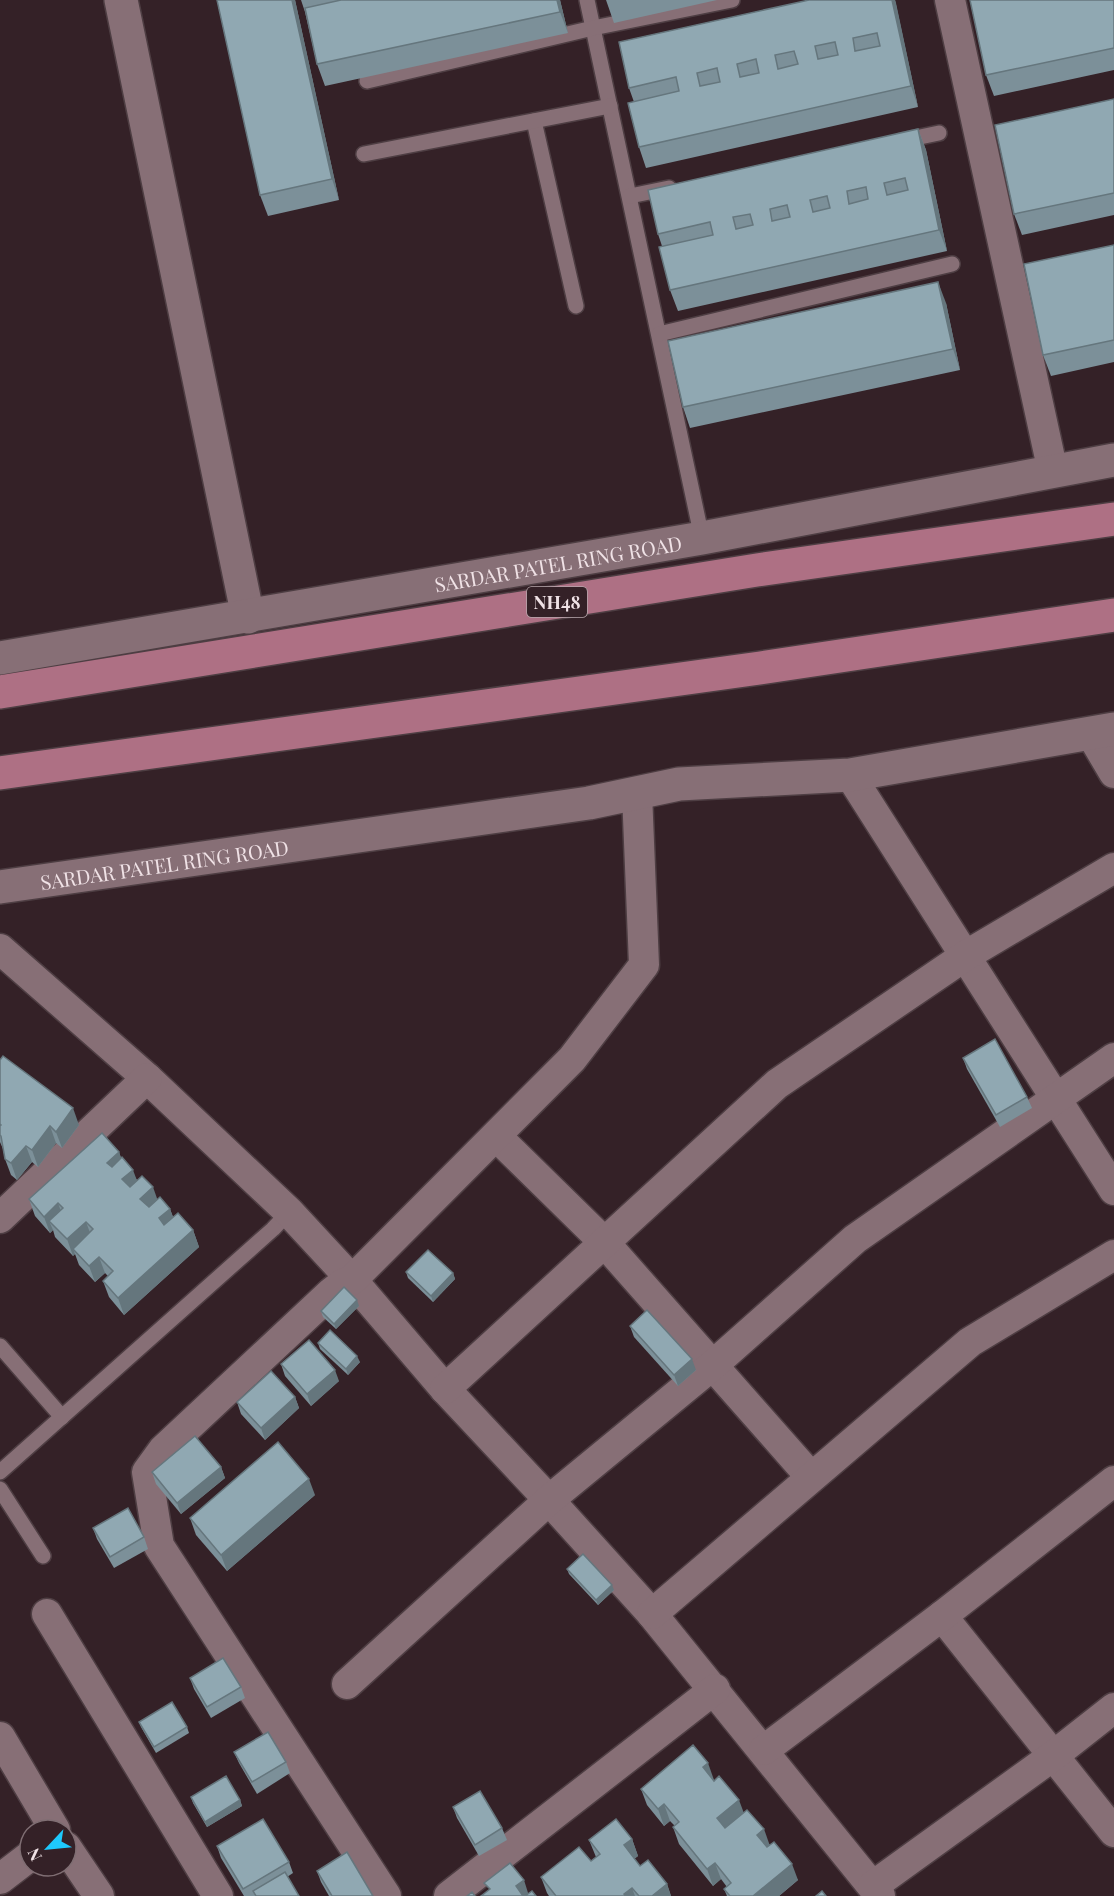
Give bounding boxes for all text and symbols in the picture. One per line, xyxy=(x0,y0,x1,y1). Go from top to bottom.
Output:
street label: SARDAR PATEL RING ROAD xyxy=(432,528,684,597)
road number: NH48 xyxy=(527,587,587,617)
street label: SARDAR PATEL RING ROAD xyxy=(38,833,290,895)
north arrow xyxy=(18,1818,78,1878)
text: N xyxy=(22,1845,46,1865)

